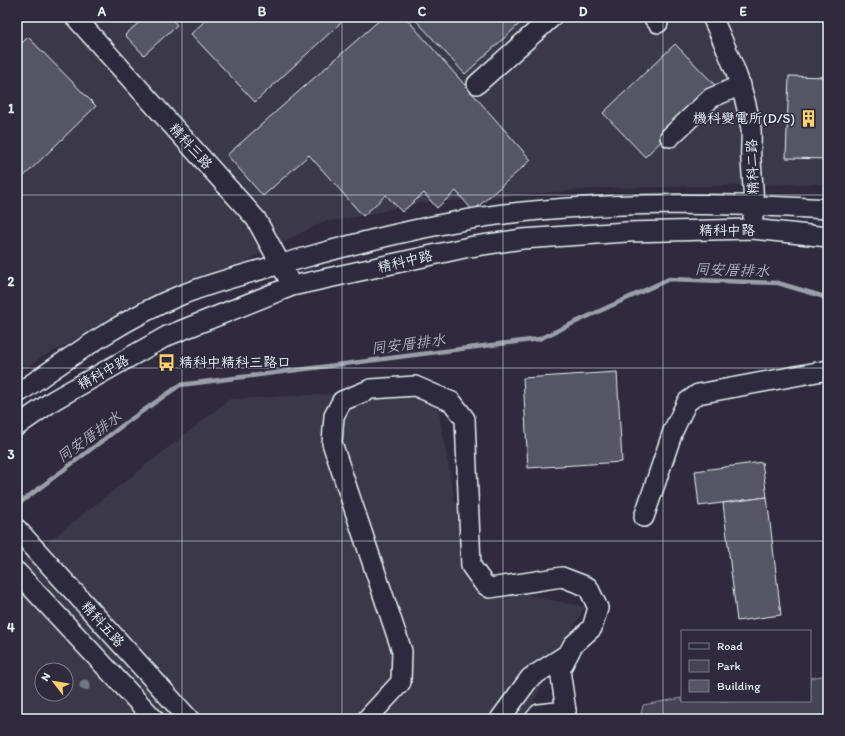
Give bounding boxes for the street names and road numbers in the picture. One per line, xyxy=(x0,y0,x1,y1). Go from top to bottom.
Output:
street label: 精科三路 xyxy=(166,120,216,173)
street label: 精科二路 xyxy=(743,139,762,195)
street label: 精科中路 xyxy=(699,222,755,239)
street label: 精科中路 xyxy=(376,247,434,276)
street label: 精科中路 xyxy=(75,351,132,393)
street label: 精科五路 xyxy=(78,598,128,651)

